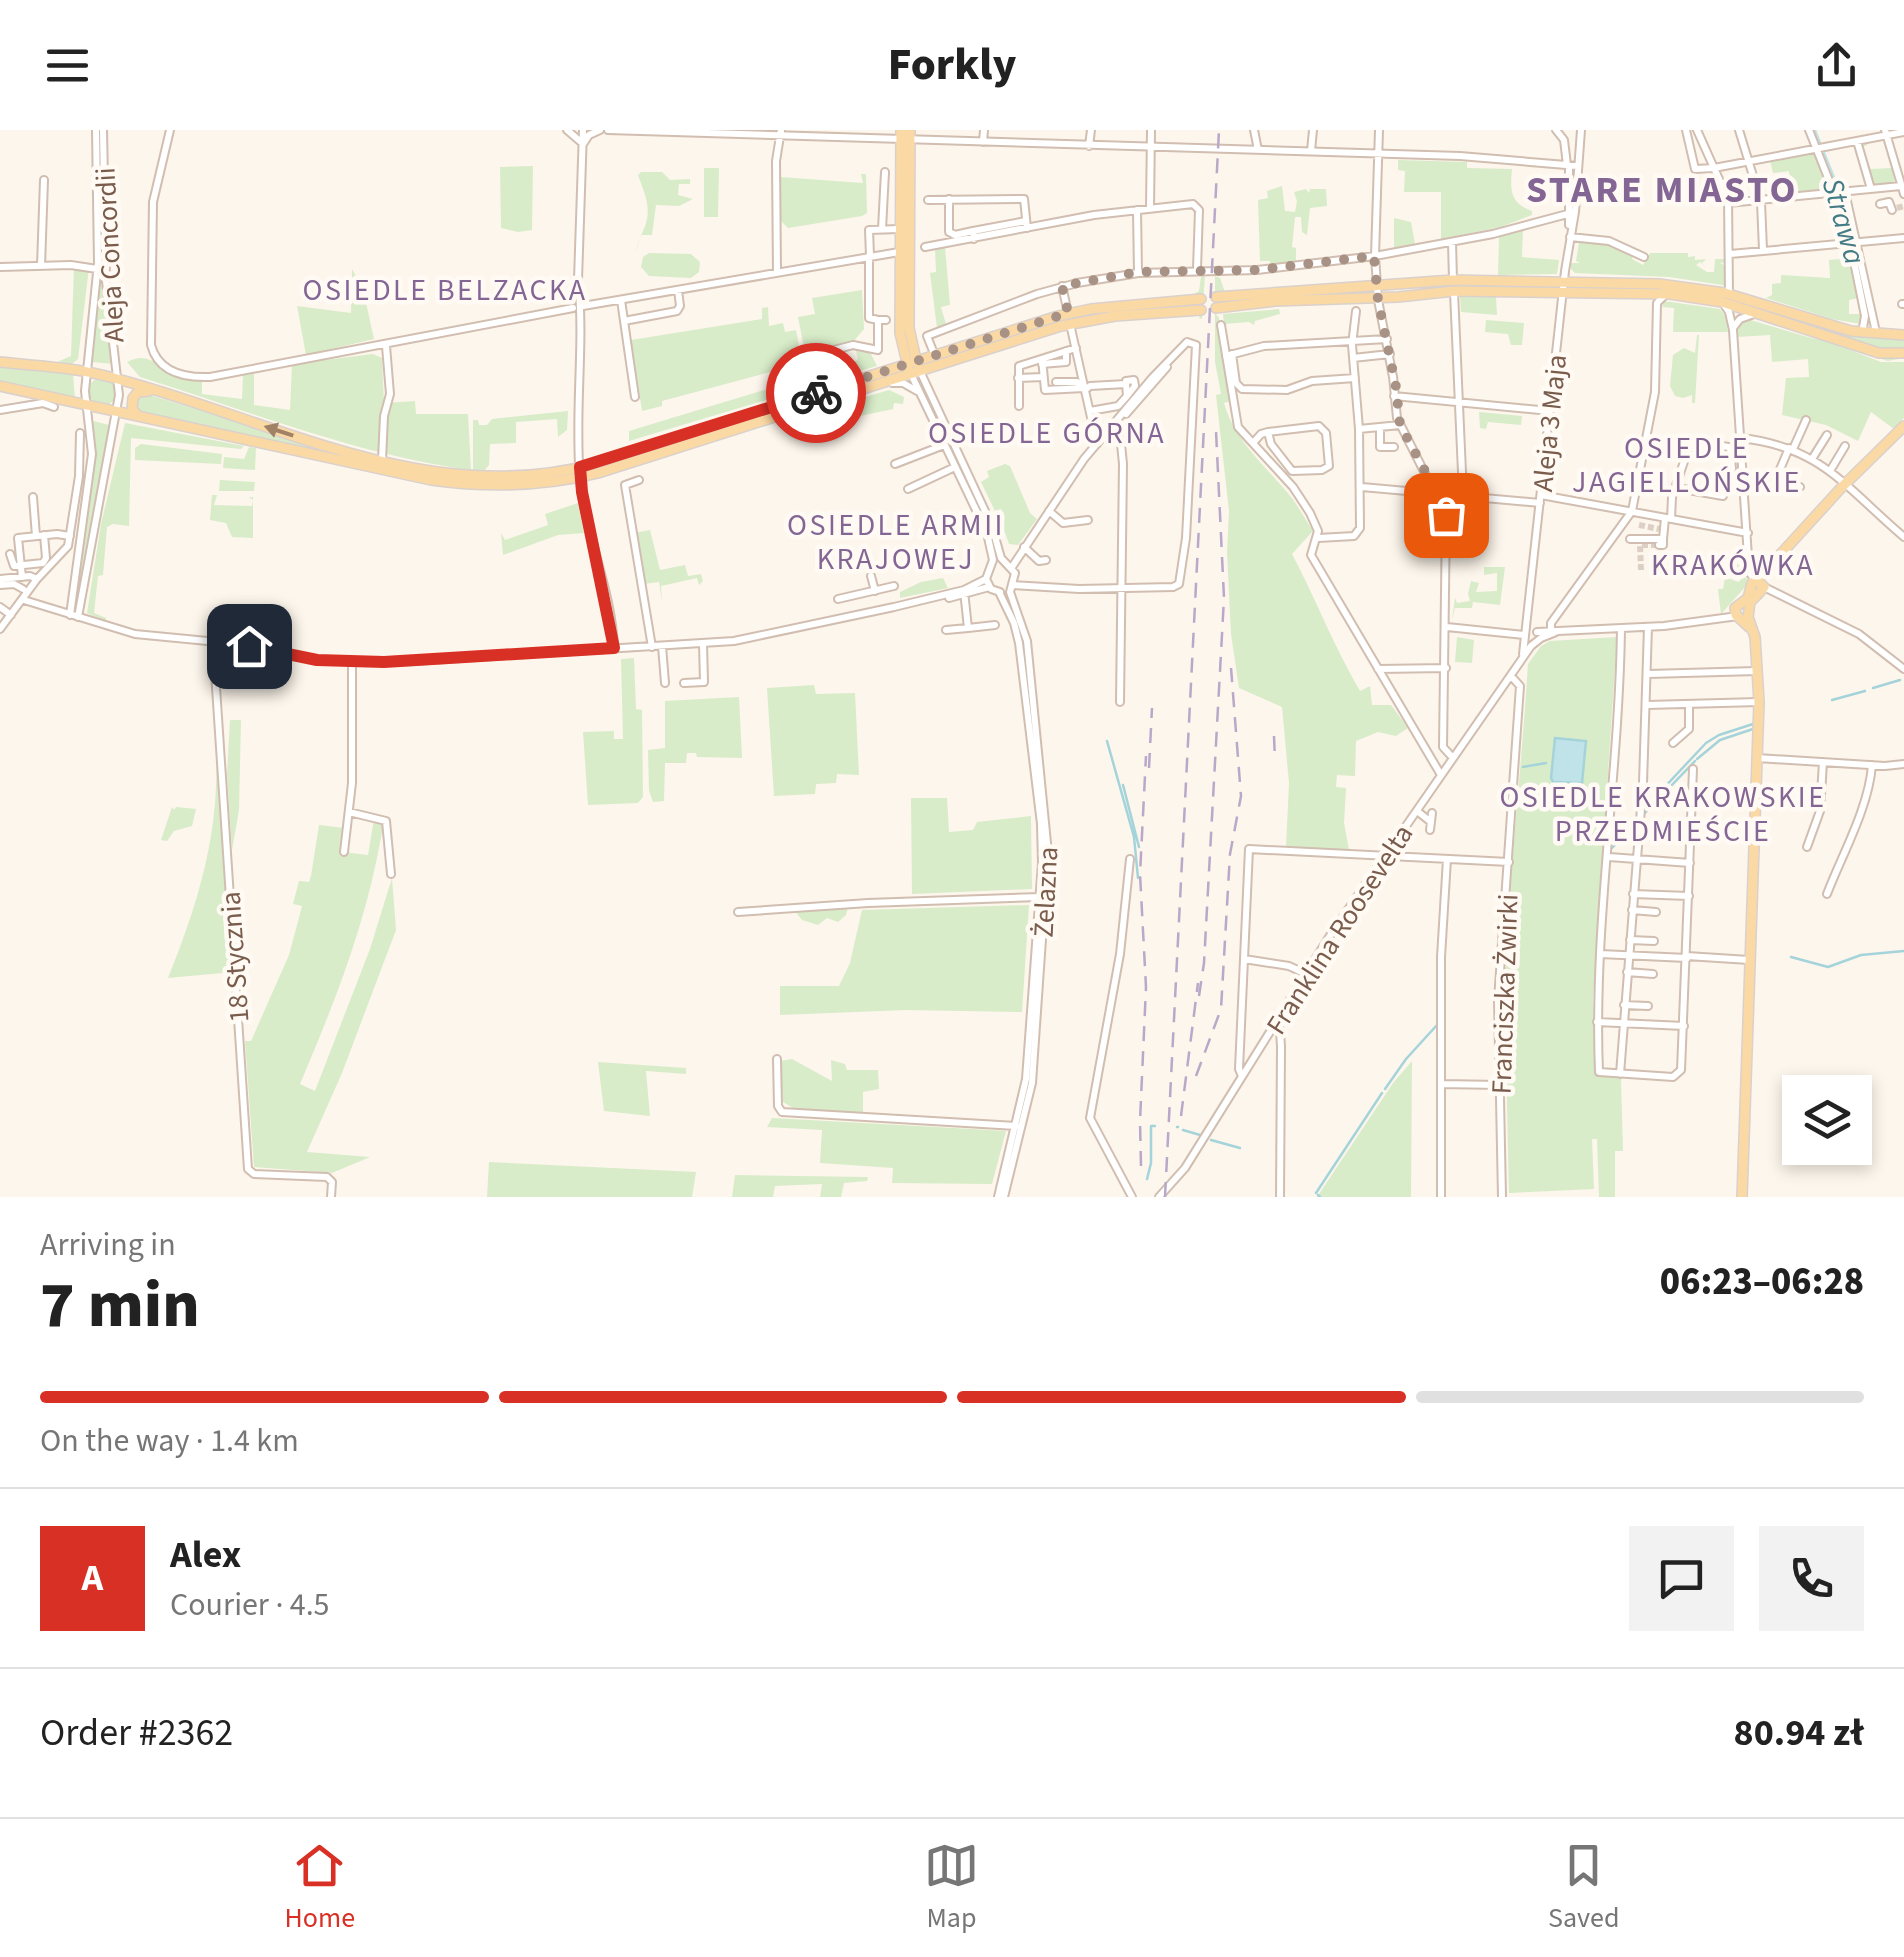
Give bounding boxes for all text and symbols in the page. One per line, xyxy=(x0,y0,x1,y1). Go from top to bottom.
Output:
text: Forkly xyxy=(888,33,1016,97)
icon: menu xyxy=(40,38,95,93)
icon: share xyxy=(1809,38,1864,93)
district label: STARE MIASTO xyxy=(1526,163,1798,217)
street label: Aleja Concordii xyxy=(85,166,135,344)
water label: Strawa xyxy=(1811,173,1876,269)
district label: OSIEDLE BELZACKA xyxy=(303,269,587,312)
courier xyxy=(766,343,866,443)
street label: Aleja 3 Maja xyxy=(1523,352,1577,494)
icon: bike xyxy=(789,366,844,421)
district label: OSIEDLE GÓRNA xyxy=(928,412,1166,455)
one-way arrow xyxy=(263,423,293,438)
district label: OSIEDLE JAGIELLOŃSKIE xyxy=(1572,427,1802,504)
pin xyxy=(1404,473,1489,558)
icon: bag xyxy=(1419,488,1474,543)
district label: OSIEDLE ARMII KRAJOWEJ xyxy=(787,504,1005,581)
district label: KRAKÓWKA xyxy=(1651,544,1815,587)
pin xyxy=(207,604,292,689)
icon: home xyxy=(222,619,277,674)
district label: OSIEDLE KRAKOWSKIE PRZEDMIEŚCIE xyxy=(1499,776,1827,853)
street label: Franklina Roosevelta xyxy=(1257,817,1423,1042)
street label: Żelazna xyxy=(1024,846,1068,939)
street label: 18 Stycznia xyxy=(210,890,260,1024)
street label: Franciszka Żwirki xyxy=(1482,893,1528,1095)
map controls xyxy=(1782,1075,1872,1165)
button: layers xyxy=(1782,1075,1872,1165)
text: Arriving in xyxy=(40,1222,176,1268)
text: 06:23–06:28 xyxy=(1660,1255,1864,1309)
text: 7 min xyxy=(40,1259,200,1352)
text: On the way · 1.4 km xyxy=(40,1418,299,1464)
button: chat xyxy=(1629,1526,1734,1631)
button: phone xyxy=(1759,1526,1864,1631)
text: Alex xyxy=(170,1528,241,1582)
text: A xyxy=(82,1551,103,1605)
text: Courier · 4.5 xyxy=(170,1582,330,1628)
text: Order #2362 xyxy=(40,1706,233,1760)
text: 80.94 zł xyxy=(1734,1706,1864,1760)
tab: Home xyxy=(284,1838,355,1938)
tab: Map xyxy=(924,1838,979,1938)
tab: Saved xyxy=(1548,1838,1619,1938)

